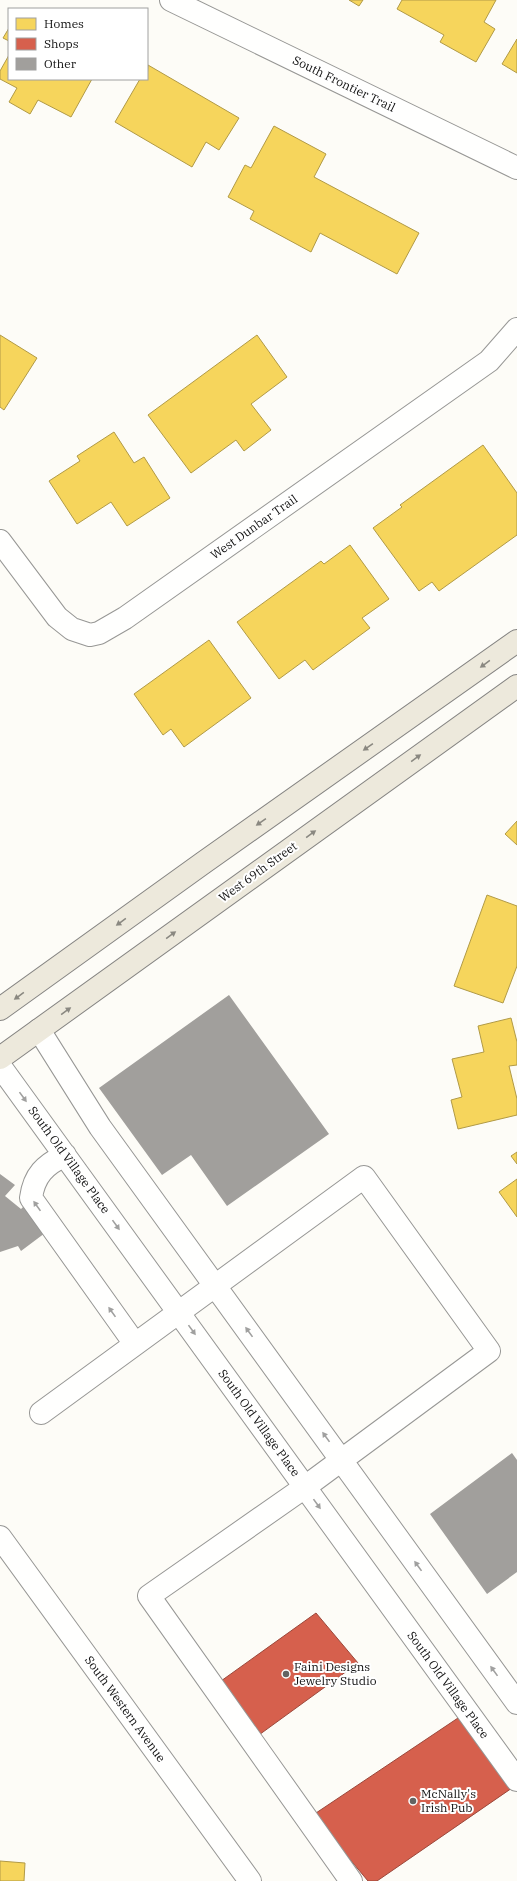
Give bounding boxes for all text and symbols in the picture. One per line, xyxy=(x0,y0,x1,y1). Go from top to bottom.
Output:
legend xyxy=(8,8,148,80)
text: Homes xyxy=(44,16,84,31)
text: Shops xyxy=(44,36,79,51)
street label: South Frontier Trail xyxy=(291,52,398,115)
text: Other xyxy=(44,56,77,71)
street label: West Dunbar Trail xyxy=(207,491,300,562)
one-way arrow xyxy=(480,660,491,668)
one-way arrow xyxy=(363,743,373,751)
one-way arrow xyxy=(411,754,421,762)
one-way arrow xyxy=(256,818,267,826)
one-way arrow xyxy=(305,830,316,838)
street label: West 69th Street xyxy=(216,838,300,905)
one-way arrow xyxy=(116,918,127,926)
one-way arrow xyxy=(166,931,176,939)
one-way arrow xyxy=(14,991,24,999)
one-way arrow xyxy=(60,1007,71,1015)
one-way arrow xyxy=(19,1092,27,1103)
street label: South Old Village Place xyxy=(25,1103,113,1216)
one-way arrow xyxy=(33,1201,41,1211)
one-way arrow xyxy=(112,1220,120,1231)
one-way arrow xyxy=(108,1307,116,1317)
one-way arrow xyxy=(188,1325,196,1336)
one-way arrow xyxy=(245,1327,253,1338)
street label: South Old Village Place xyxy=(215,1366,303,1479)
one-way arrow xyxy=(322,1432,330,1443)
one-way arrow xyxy=(313,1499,321,1509)
one-way arrow xyxy=(414,1560,422,1571)
street label: South Old Village Place xyxy=(404,1628,492,1741)
street label: South Western Avenue xyxy=(82,1653,169,1765)
place label: Faini Designs Jewelry Studio xyxy=(294,1659,377,1688)
one-way arrow xyxy=(490,1666,498,1676)
marker: Faini Designs Jewelry Studio xyxy=(281,1669,291,1679)
place label: McNally's Irish Pub xyxy=(421,1786,476,1815)
marker: McNally's Irish Pub xyxy=(408,1796,418,1806)

